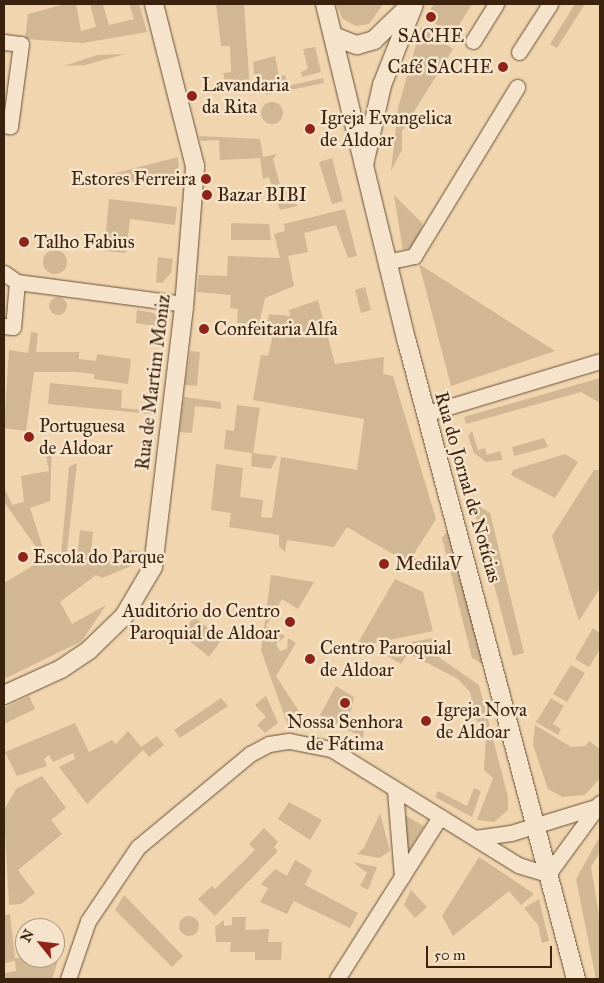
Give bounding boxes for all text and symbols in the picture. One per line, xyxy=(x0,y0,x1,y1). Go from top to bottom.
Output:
marker: SACHE xyxy=(425,11,437,23)
place label: SACHE xyxy=(398,25,464,47)
place label: Café SACHE xyxy=(387,56,493,78)
marker: Café SACHE xyxy=(497,61,509,73)
place label: Lavandaria da Rita xyxy=(202,74,289,118)
marker: Lavandaria da Rita xyxy=(186,90,198,102)
place label: Igreja Evangelica de Aldoar xyxy=(320,107,452,151)
marker: Igreja Evangelica de Aldoar xyxy=(304,123,316,135)
place label: Estores Ferreira xyxy=(71,168,196,190)
marker: Estores Ferreira xyxy=(200,173,212,185)
place label: Bazar BIBI xyxy=(217,184,307,206)
marker: Bazar BIBI xyxy=(201,189,213,201)
place label: Talho Fabius xyxy=(34,231,135,253)
marker: Talho Fabius xyxy=(18,236,30,248)
street label: Rua de Martim Moniz xyxy=(131,293,175,471)
place label: Confeitaria Alfa xyxy=(214,318,338,340)
marker: Confeitaria Alfa xyxy=(198,323,210,335)
street label: Rua do Jornal de Notícias xyxy=(430,389,506,585)
place label: Portuguesa de Aldoar xyxy=(39,415,125,459)
marker: Portuguesa de Aldoar xyxy=(23,431,35,443)
place label: Escola do Parque xyxy=(33,546,165,568)
marker: Escola do Parque xyxy=(17,551,29,563)
place label: MedilaV xyxy=(395,553,462,575)
marker: MedilaV xyxy=(377,557,391,571)
place label: Auditório do Centro Paroquial de Aldoar xyxy=(122,600,280,644)
marker: Auditório do Centro Paroquial de Aldoar xyxy=(284,616,296,628)
place label: Centro Paroquial de Aldoar xyxy=(320,637,452,681)
marker: Centro Paroquial de Aldoar xyxy=(304,653,316,665)
marker: Nossa Senhora de Fátima xyxy=(339,697,351,709)
place label: Igreja Nova de Aldoar xyxy=(436,699,527,743)
place label: Nossa Senhora de Fátima xyxy=(287,711,403,755)
marker: Igreja Nova de Aldoar xyxy=(420,715,432,727)
north arrow xyxy=(15,918,65,968)
text: N xyxy=(17,927,38,945)
scale bar xyxy=(429,936,555,968)
text: 50 m xyxy=(434,946,466,964)

